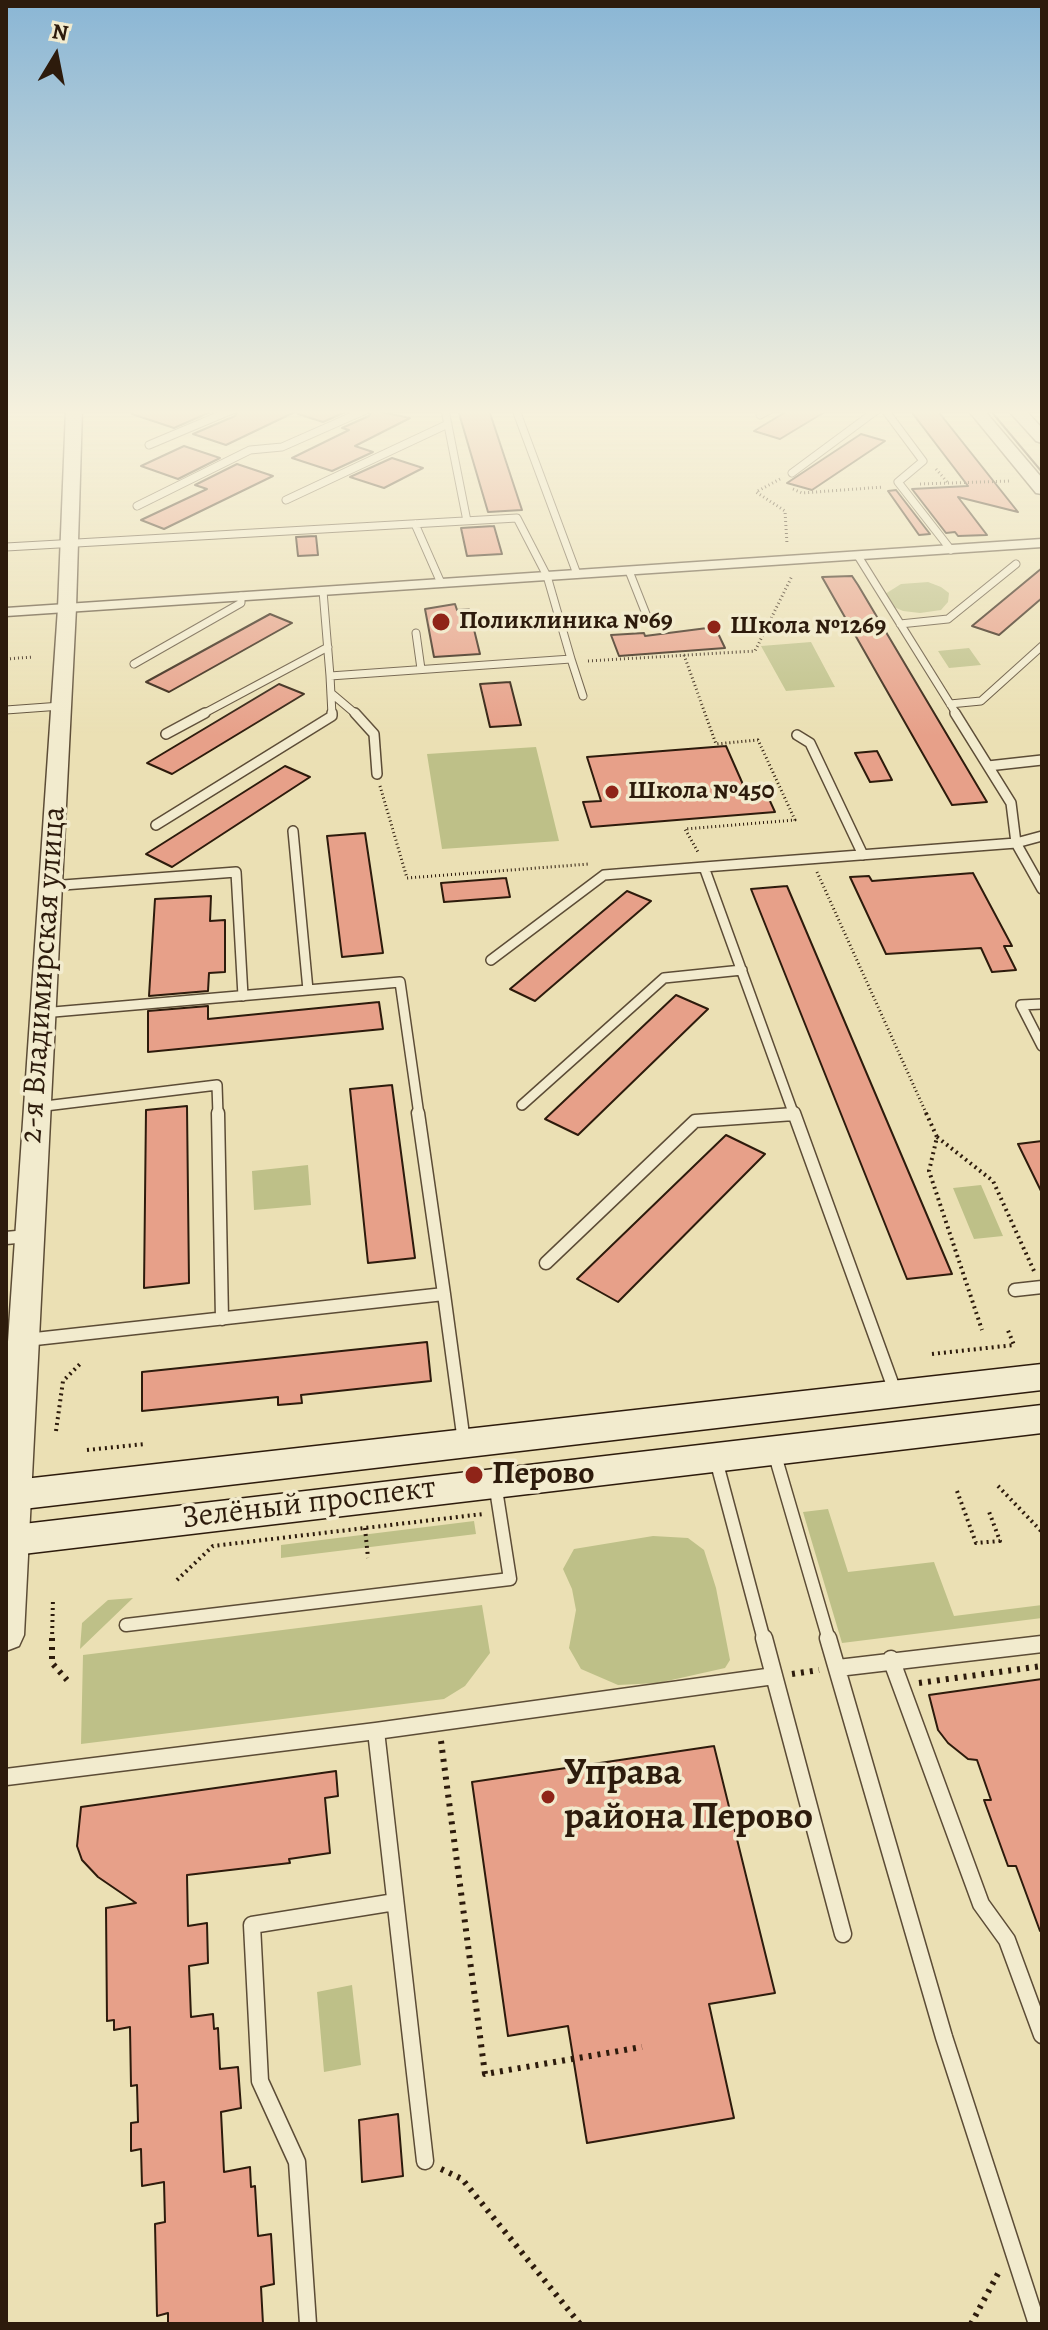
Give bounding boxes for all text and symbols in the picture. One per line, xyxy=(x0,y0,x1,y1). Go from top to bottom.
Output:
north arrow xyxy=(16,16,96,96)
text: N xyxy=(50,16,71,49)
place label: Поликлиника №69 xyxy=(459,606,673,638)
marker: Поликлиника №69 xyxy=(430,611,452,633)
place label: Школа №1269 xyxy=(730,611,886,643)
marker: Школа №1269 xyxy=(705,618,723,636)
place label: Школа №450 xyxy=(628,776,775,808)
marker: Школа №450 xyxy=(603,783,621,801)
street label: 2-я Владимирская улица xyxy=(13,805,75,1145)
place label: Перово xyxy=(492,1456,594,1494)
marker: Перово xyxy=(463,1464,485,1486)
street label: Зелёный проспект xyxy=(180,1469,438,1539)
place label: Управа района Перово xyxy=(564,1752,813,1842)
marker: Управа района Перово xyxy=(539,1788,557,1806)

